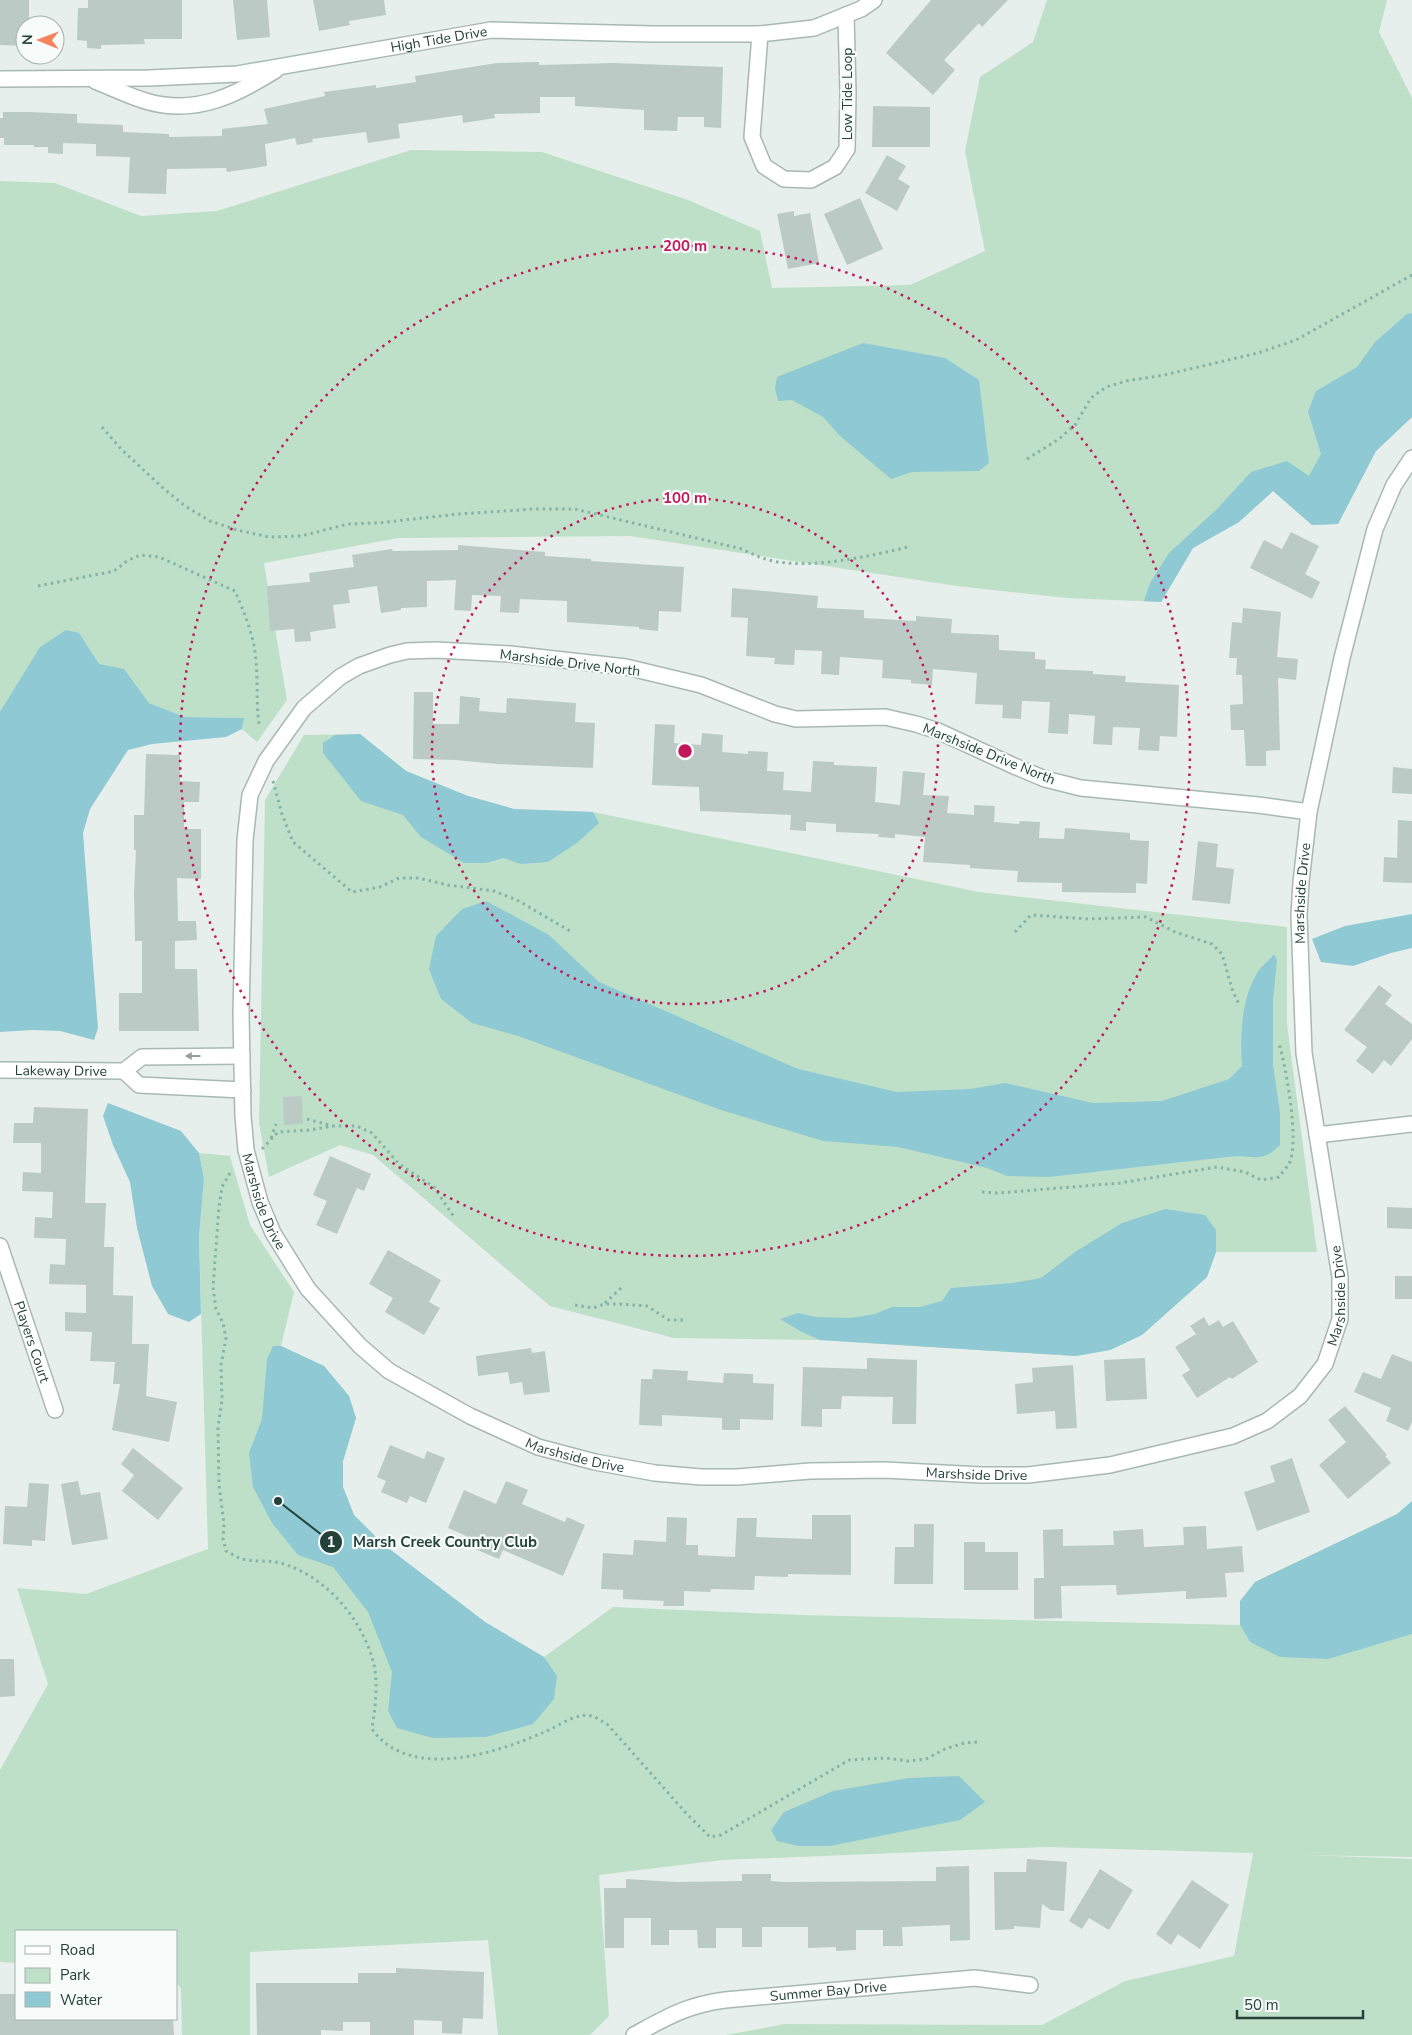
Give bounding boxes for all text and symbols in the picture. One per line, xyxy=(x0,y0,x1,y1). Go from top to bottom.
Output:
north arrow xyxy=(15,15,65,65)
street label: High Tide Drive xyxy=(389,21,489,57)
text: N xyxy=(18,34,37,45)
street label: Low Tide Loop xyxy=(838,48,857,140)
text: 200 m xyxy=(663,236,707,256)
text: 100 m xyxy=(663,488,707,508)
street label: Marshside Drive North xyxy=(499,645,641,681)
street label: Marshside Drive North xyxy=(920,719,1058,789)
centre of rings xyxy=(676,742,694,760)
street label: Marshside Drive xyxy=(1289,842,1315,944)
one-way arrow xyxy=(185,1052,201,1060)
street label: Lakeway Drive xyxy=(15,1061,107,1080)
street label: Marshside Drive xyxy=(238,1151,290,1253)
street label: Marshside Drive xyxy=(1322,1244,1350,1348)
street label: Players Court xyxy=(10,1298,55,1385)
street label: Marshside Drive xyxy=(522,1433,626,1477)
street label: Marshside Drive xyxy=(925,1463,1027,1485)
callout: Marsh Creek Country Club xyxy=(318,1527,547,1557)
text: 1 xyxy=(326,1532,336,1552)
text: Marsh Creek Country Club xyxy=(353,1532,537,1552)
legend xyxy=(15,1930,178,2020)
text: Road xyxy=(60,1940,95,1960)
text: Park xyxy=(60,1965,90,1985)
street label: Summer Bay Drive xyxy=(769,1976,888,2006)
scale bar xyxy=(1237,1988,1363,2020)
text: Water xyxy=(60,1990,103,2010)
text: 50 m xyxy=(1244,1995,1279,2015)

